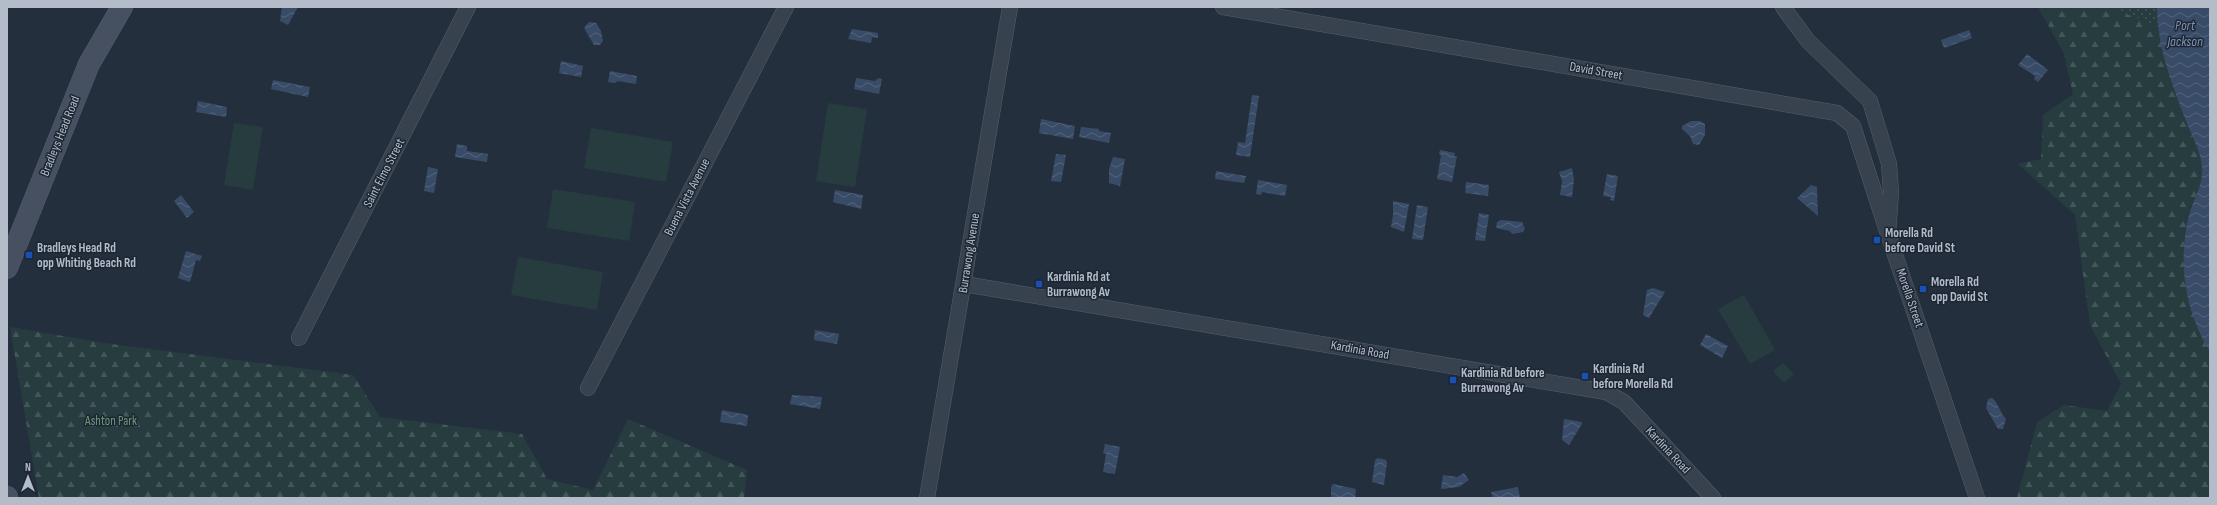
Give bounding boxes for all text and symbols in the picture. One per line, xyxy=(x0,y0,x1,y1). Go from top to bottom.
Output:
water label: Port Jackson xyxy=(2166,17,2203,50)
street label: David Street xyxy=(1568,58,1624,84)
street label: Bradleys Head Road xyxy=(37,94,83,178)
street label: Saint Elmo Street xyxy=(360,136,408,210)
street label: Buena Vista Avenue xyxy=(661,156,713,238)
street label: Burrawong Avenue xyxy=(955,212,983,294)
place label: Morella Rd before David St xyxy=(1885,225,1956,256)
marker: Morella Rd before David St xyxy=(1872,235,1882,245)
place label: Bradleys Head Rd opp Whiting Beach Rd xyxy=(37,240,136,271)
marker: Bradleys Head Rd opp Whiting Beach Rd xyxy=(24,250,34,260)
street label: Morella Street xyxy=(1892,266,1928,330)
place label: Kardinia Rd at Burrawong Av xyxy=(1047,269,1111,300)
place label: Morella Rd opp David St xyxy=(1931,274,1988,305)
marker: Kardinia Rd at Burrawong Av xyxy=(1034,279,1044,289)
marker: Morella Rd opp David St xyxy=(1918,284,1928,294)
street label: Kardinia Road xyxy=(1330,337,1390,363)
place label: Kardinia Rd before Morella Rd xyxy=(1593,361,1673,392)
place label: Kardinia Rd before Burrawong Av xyxy=(1461,365,1545,396)
marker: Kardinia Rd before Morella Rd xyxy=(1580,371,1590,381)
marker: Kardinia Rd before Burrawong Av xyxy=(1448,375,1458,385)
park label: Ashton Park xyxy=(84,413,137,429)
street label: Kardinia Road xyxy=(1642,423,1694,477)
north arrow xyxy=(8,457,48,497)
text: N xyxy=(25,461,31,474)

